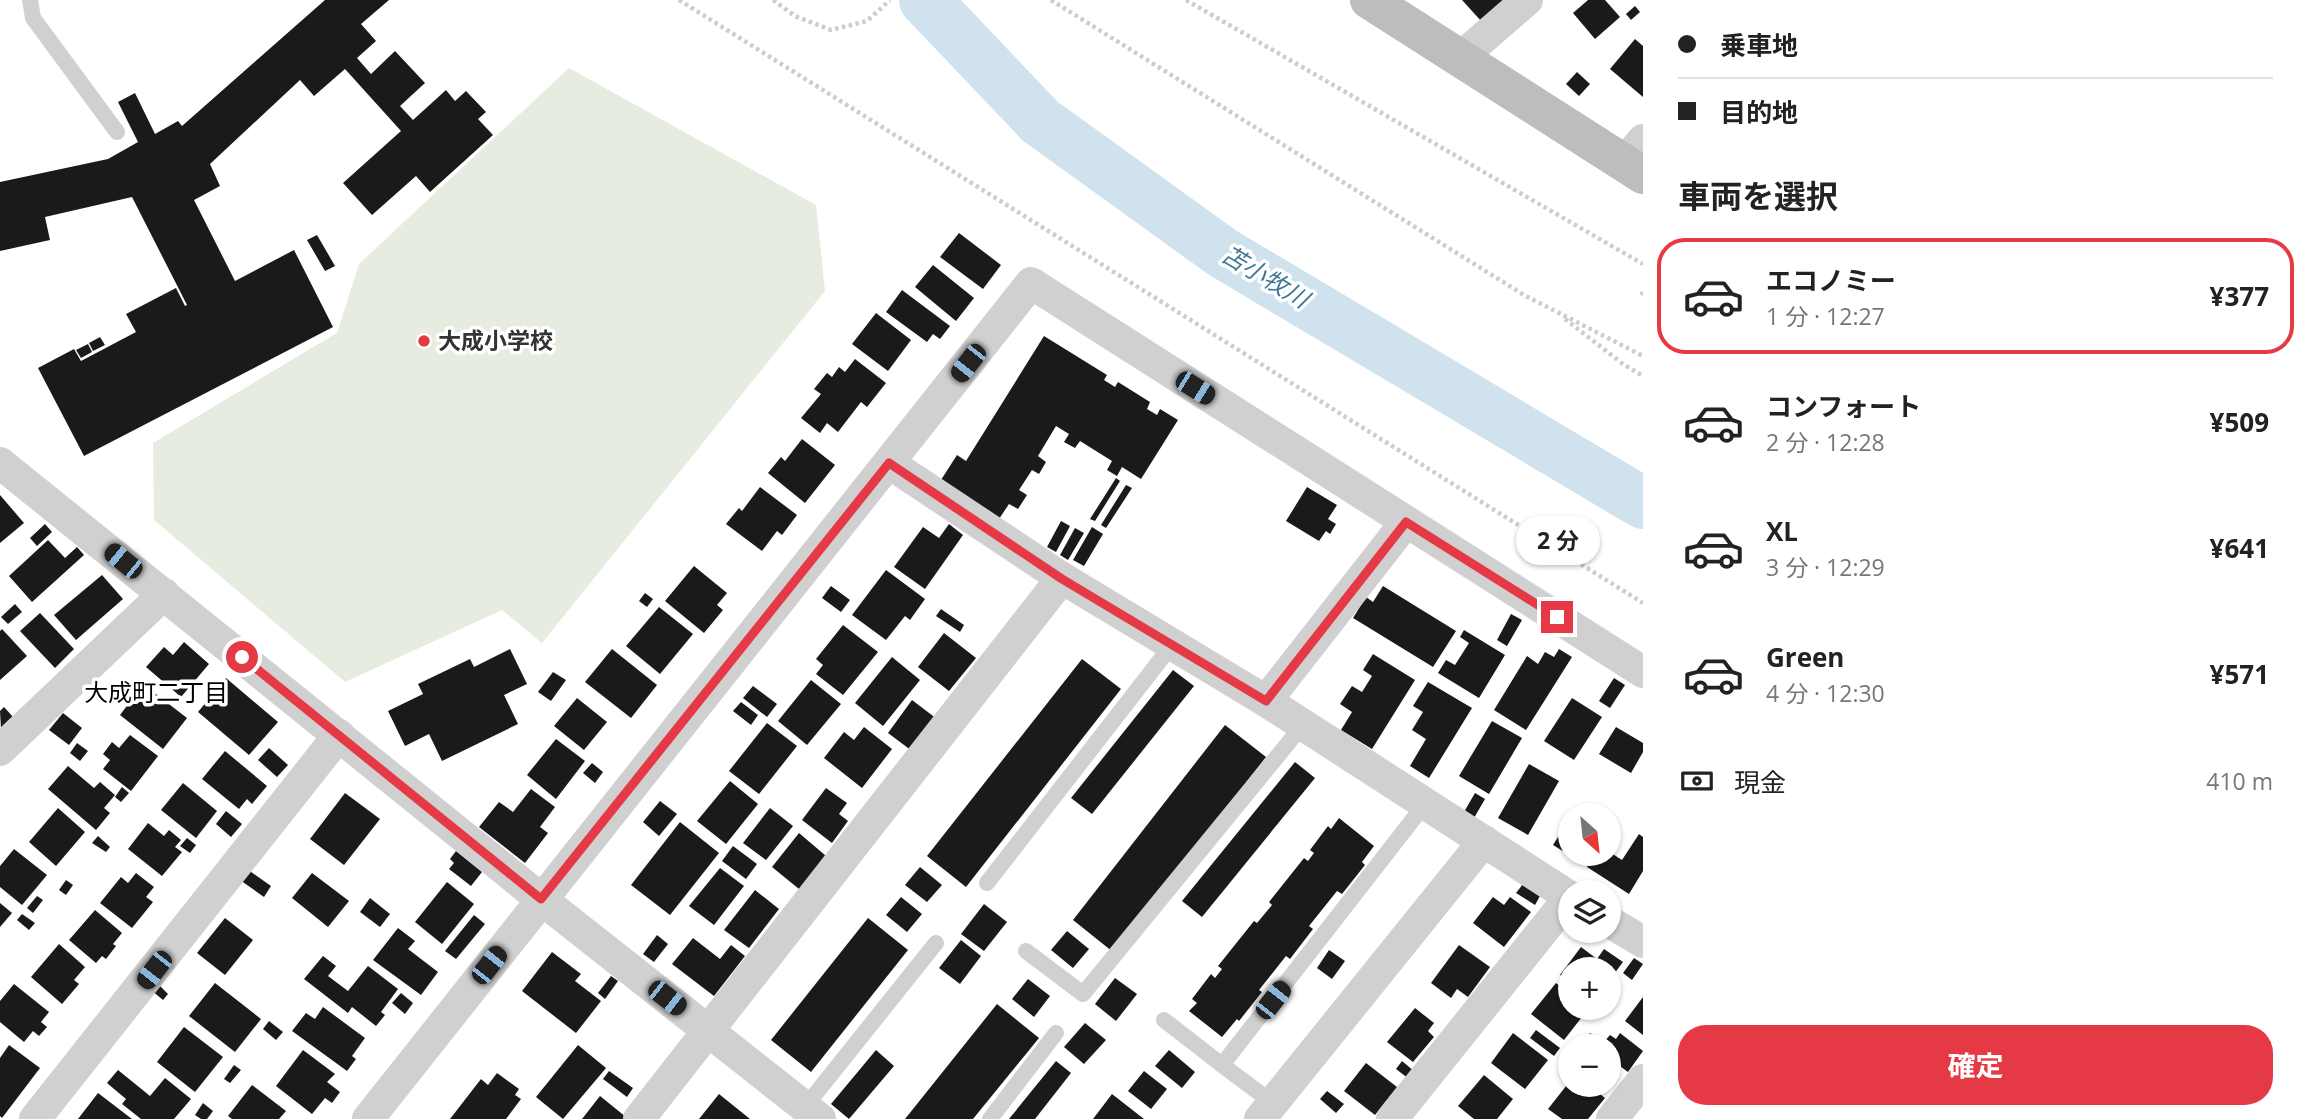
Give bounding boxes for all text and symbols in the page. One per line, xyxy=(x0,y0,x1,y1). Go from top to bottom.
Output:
text: 乗車地 xyxy=(1720,27,1798,63)
text: 目的地 xyxy=(1720,94,1798,130)
text: 車両を選択 xyxy=(1678,174,1838,217)
water label: 苫小牧川 xyxy=(1216,237,1318,316)
text: エコノミー xyxy=(1766,262,1896,298)
icon: car xyxy=(1682,265,1745,328)
text: ¥377 xyxy=(2210,278,2269,314)
text: 1 分 · 12:27 xyxy=(1766,300,1885,332)
place label: 大成小学校 xyxy=(438,324,553,356)
marker: 大成小学校 xyxy=(416,333,432,349)
car xyxy=(947,340,990,386)
car xyxy=(1172,368,1219,408)
text: コンフォート xyxy=(1766,388,1921,424)
icon: car xyxy=(1682,391,1745,454)
text: ¥509 xyxy=(2210,404,2269,440)
text: 2 分 · 12:28 xyxy=(1766,426,1885,458)
text: XL xyxy=(1766,513,1798,549)
callout: 2 分 xyxy=(1515,516,1599,564)
icon: car xyxy=(1682,517,1745,580)
text: 2 分 xyxy=(1537,524,1579,556)
text: ¥641 xyxy=(2210,530,2269,566)
car xyxy=(101,540,146,582)
text: 3 分 · 12:29 xyxy=(1766,551,1885,583)
route end xyxy=(1541,601,1573,633)
text: Green xyxy=(1766,639,1844,675)
route start xyxy=(226,641,258,673)
icon: car xyxy=(1682,643,1745,706)
text: ¥571 xyxy=(2210,656,2269,692)
district label: 大成町二丁目 xyxy=(84,675,228,708)
text: 4 分 · 12:30 xyxy=(1766,677,1885,709)
icon: cash xyxy=(1678,762,1716,800)
text: 現金 xyxy=(1734,764,1786,800)
text: 410 m xyxy=(2206,765,2273,797)
north arrow xyxy=(1558,803,1620,866)
map controls xyxy=(1558,803,1621,1097)
button: layers xyxy=(1558,880,1621,943)
car xyxy=(468,942,511,988)
car xyxy=(133,947,176,993)
button: + xyxy=(1558,957,1621,1020)
car xyxy=(644,977,691,1019)
car xyxy=(1252,977,1295,1023)
button: 確定 xyxy=(1678,1025,2273,1105)
button: − xyxy=(1558,1034,1621,1097)

